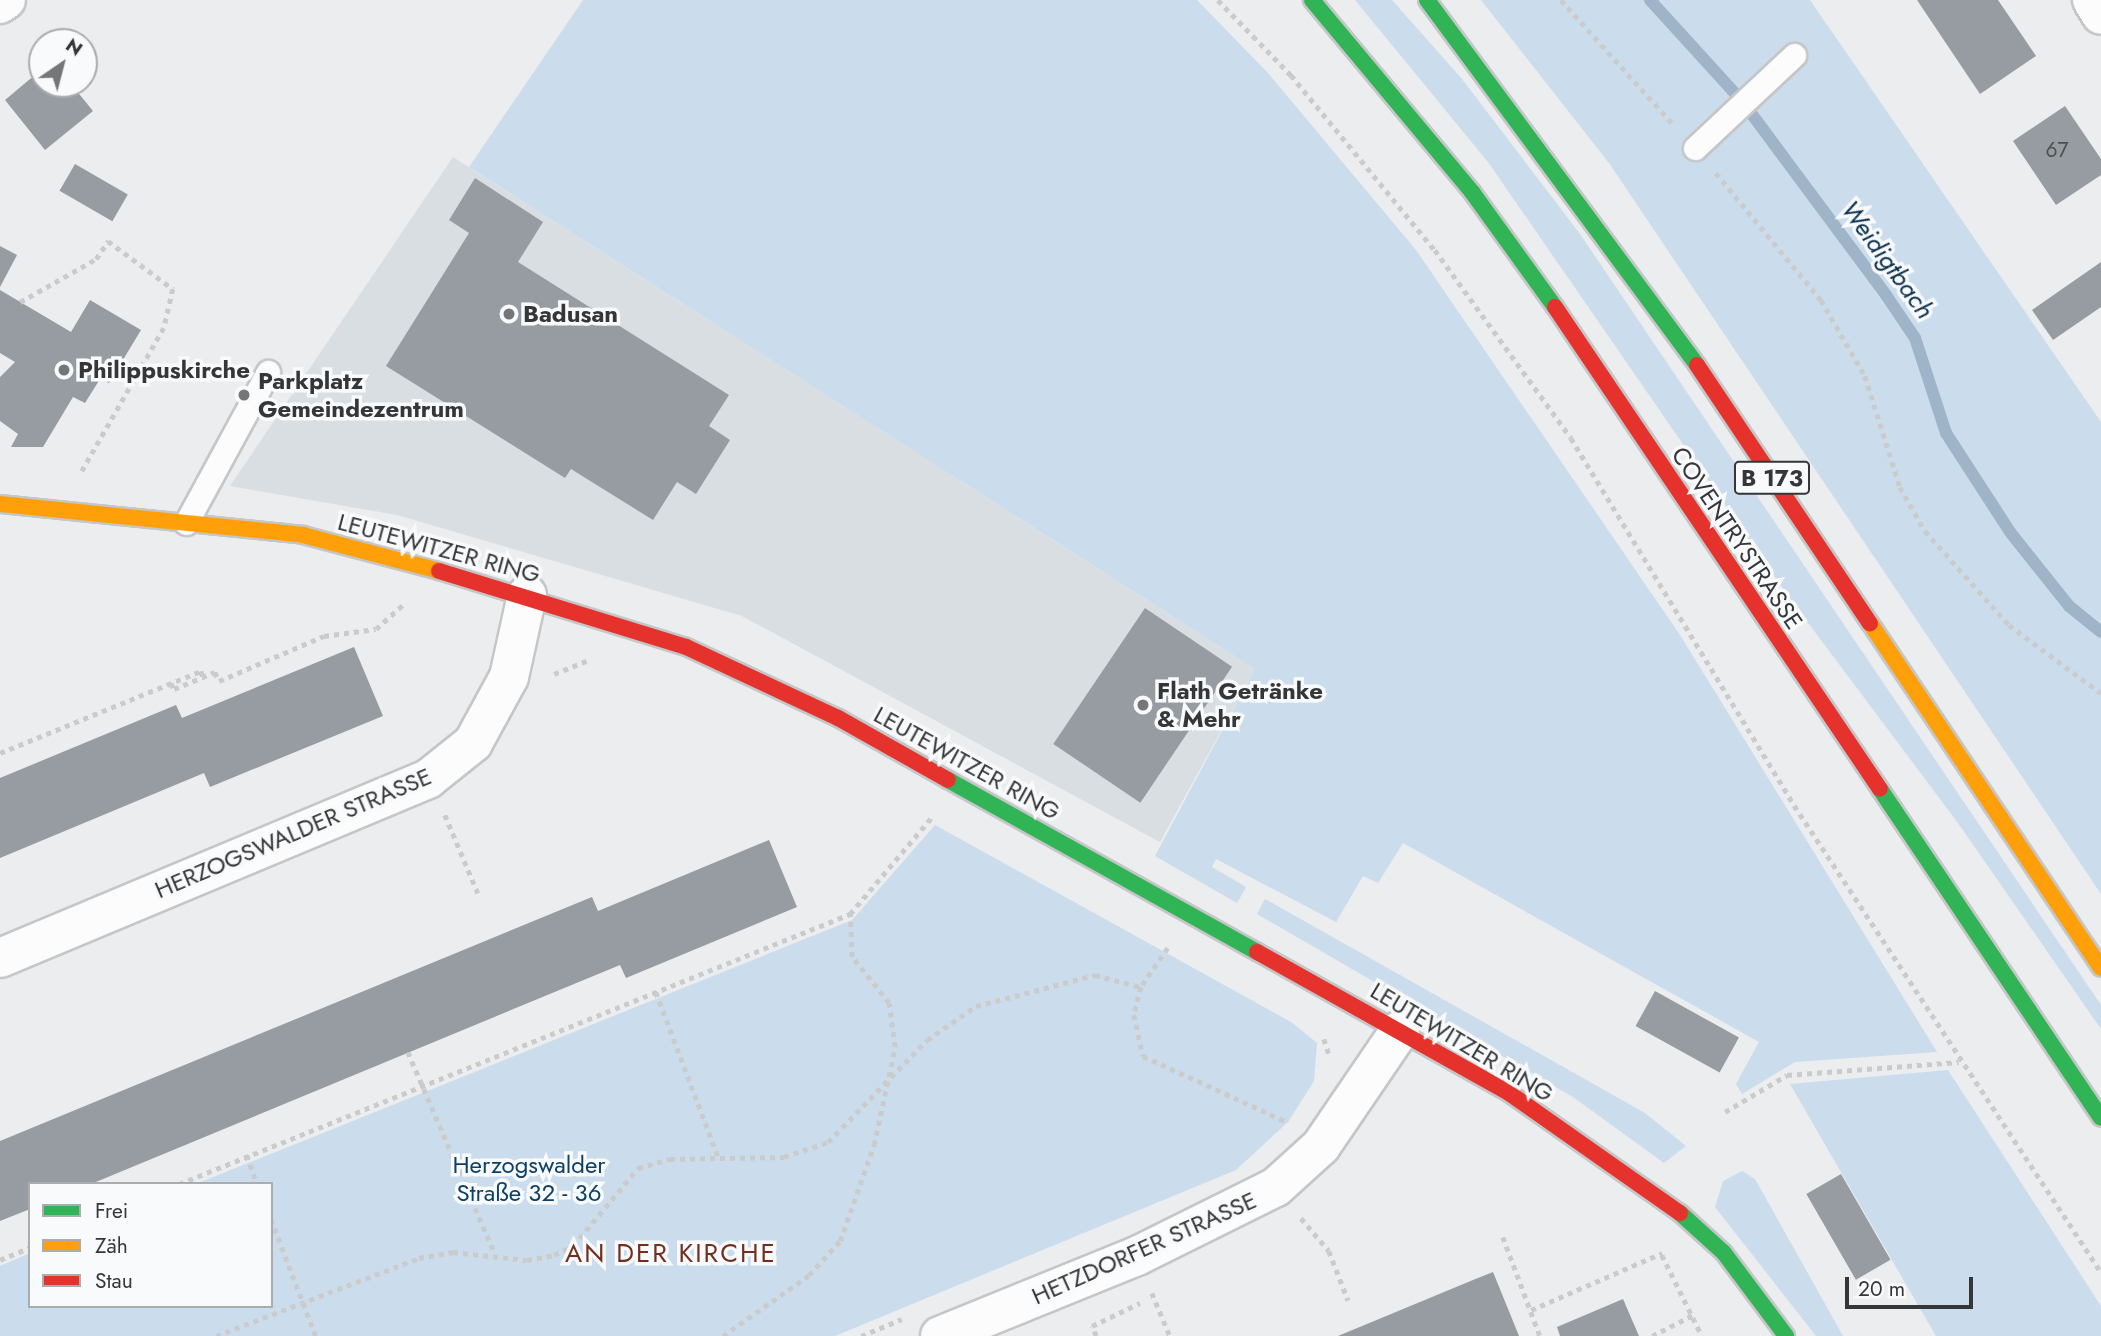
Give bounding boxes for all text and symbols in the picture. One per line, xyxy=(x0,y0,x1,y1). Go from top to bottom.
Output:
north arrow xyxy=(28,28,98,98)
text: N xyxy=(60,32,88,62)
house number: 67 xyxy=(2045,137,2069,163)
water label: Weidigtbach xyxy=(1834,195,1940,325)
place label: Badusan xyxy=(523,300,618,328)
marker: Badusan xyxy=(501,306,517,322)
place label: Philippuskirche xyxy=(78,356,250,384)
marker: Philippuskirche xyxy=(56,362,72,378)
place label: Parkplatz Gemeindezentrum xyxy=(258,367,464,423)
marker: Parkplatz Gemeindezentrum xyxy=(236,387,252,403)
street label: COVENTRYSTRASSE xyxy=(1665,441,1809,635)
road number: B 173 xyxy=(1734,458,1810,498)
street label: LEUTEWITZER RING xyxy=(335,507,543,589)
place label: Flath Getränke & Mehr xyxy=(1157,677,1323,733)
marker: Flath Getränke & Mehr xyxy=(1135,697,1151,713)
street label: LEUTEWITZER RING xyxy=(869,700,1065,826)
street label: HERZOGSWALDER STRASSE xyxy=(150,762,436,904)
street label: LEUTEWITZER RING xyxy=(1365,976,1559,1108)
park label: Herzogswalder Straße 32 - 36 xyxy=(452,1151,606,1207)
legend xyxy=(28,1182,273,1308)
street label: HETZDORFER STRASSE xyxy=(1027,1185,1261,1311)
text: Frei xyxy=(95,1196,128,1226)
text: Zäh xyxy=(95,1231,128,1261)
district label: AN DER KIRCHE xyxy=(567,1238,775,1270)
scale bar xyxy=(1849,1262,1977,1306)
text: Stau xyxy=(95,1266,133,1296)
text: 20 m xyxy=(1858,1274,1905,1304)

